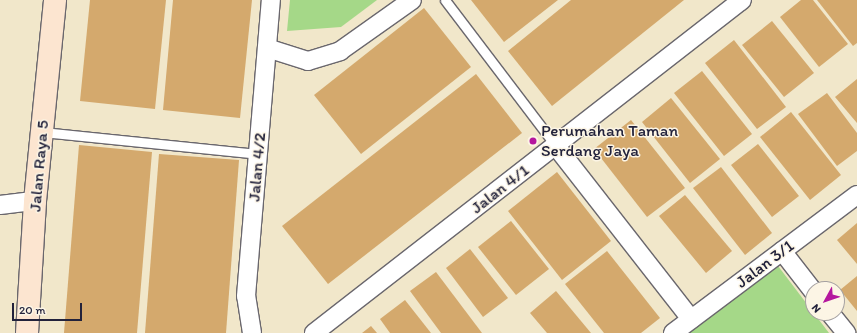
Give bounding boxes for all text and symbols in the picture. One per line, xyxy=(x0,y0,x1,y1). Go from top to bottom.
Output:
street label: Jalan Raya 5 xyxy=(25,120,53,212)
place label: Perumahan Taman Serdang Jaya xyxy=(541,121,677,161)
street label: Jalan 4/2 xyxy=(244,132,270,202)
marker: Perumahan Taman Serdang Jaya xyxy=(528,136,538,146)
street label: Jalan 4/1 xyxy=(467,160,533,218)
street label: Jalan 3/1 xyxy=(732,236,798,292)
north arrow xyxy=(805,281,845,321)
scale bar xyxy=(14,295,84,321)
text: N xyxy=(809,301,824,315)
text: 20 m xyxy=(19,303,46,317)

